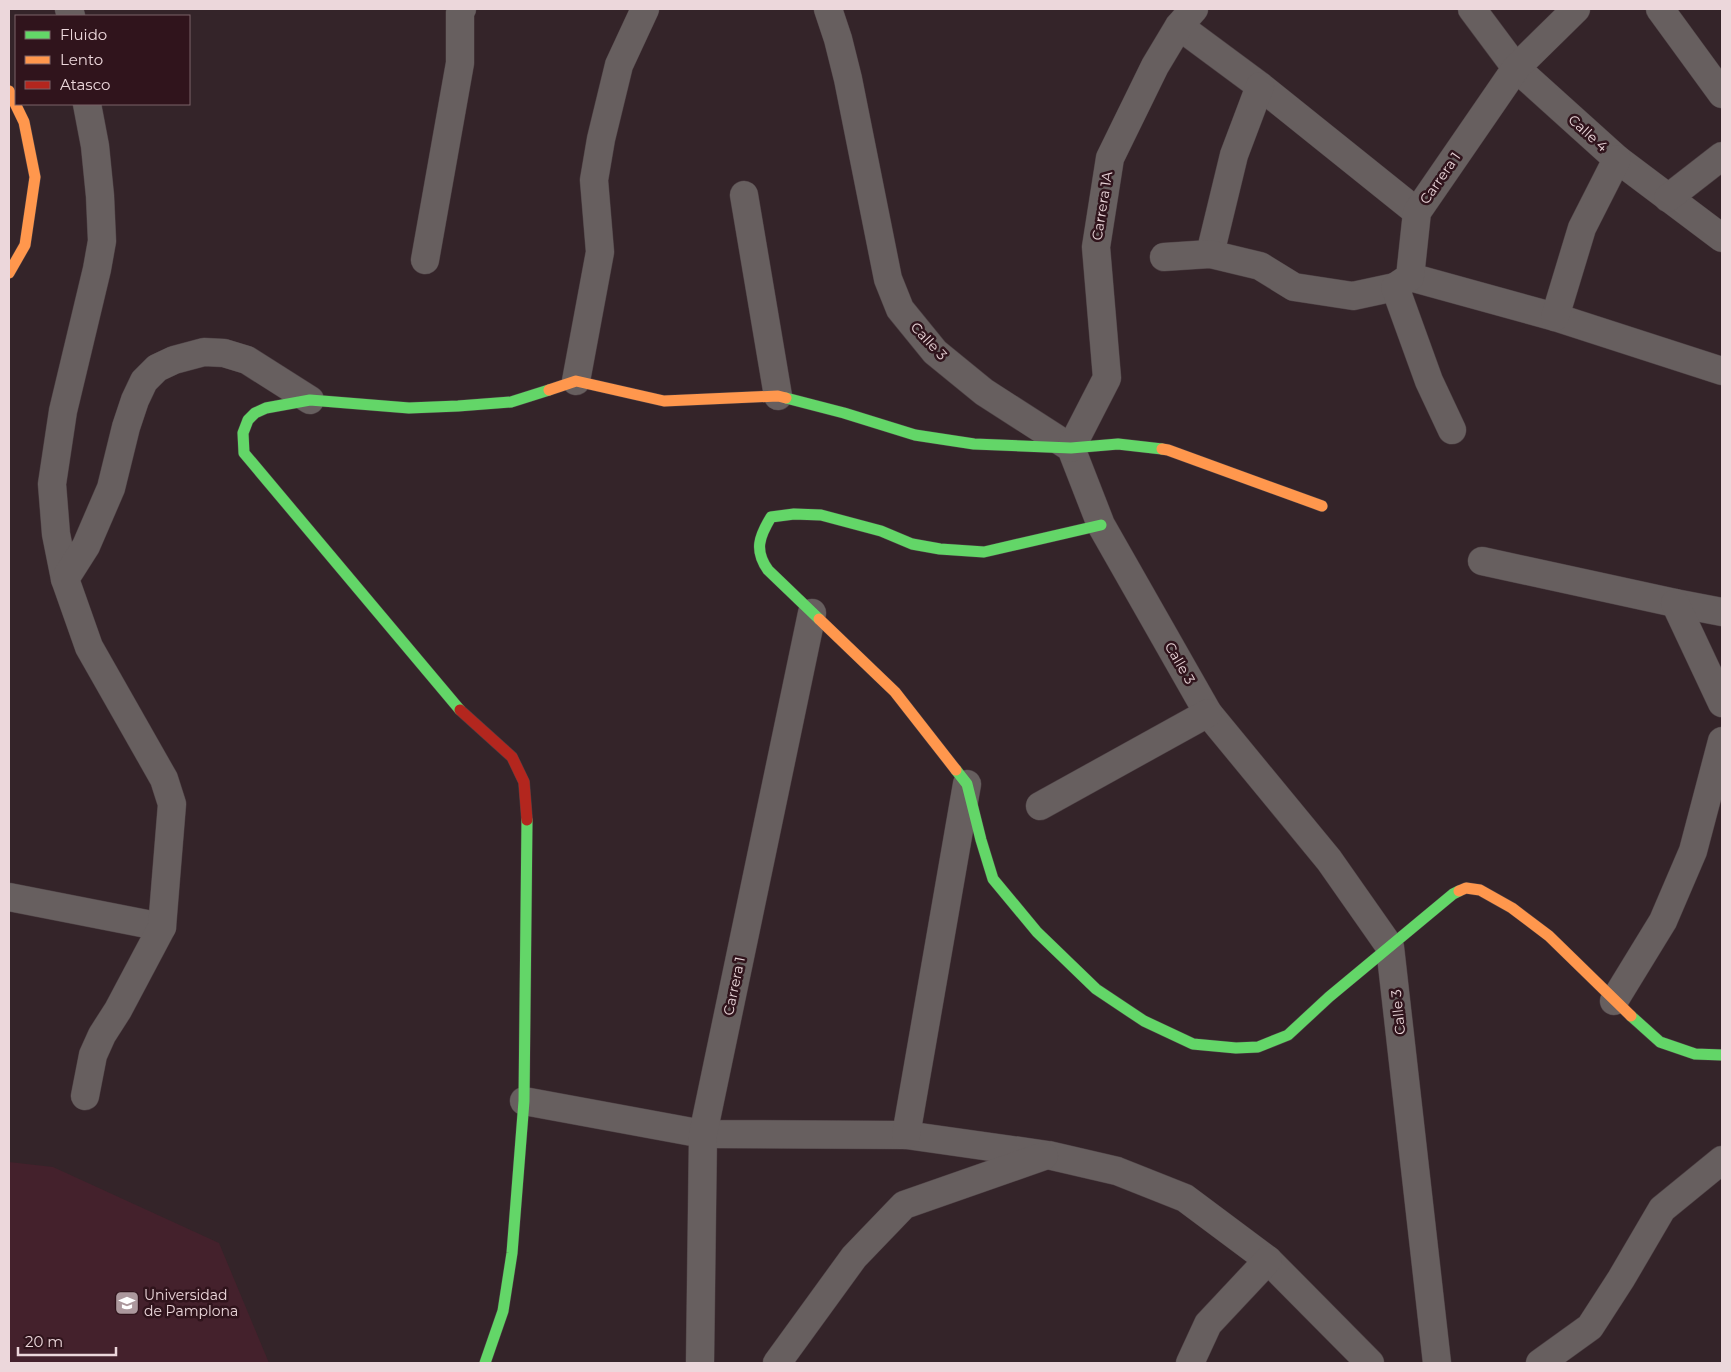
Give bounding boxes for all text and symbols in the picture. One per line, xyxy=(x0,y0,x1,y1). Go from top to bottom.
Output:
legend xyxy=(15,15,190,105)
text: Fluido xyxy=(60,25,107,44)
text: Lento xyxy=(60,50,103,69)
text: Atasco xyxy=(60,75,110,94)
street label: Calle 4 xyxy=(1565,111,1612,156)
street label: Carrera 1 xyxy=(1416,148,1464,208)
street label: Carrera 1A xyxy=(1088,169,1116,242)
street label: Calle 3 xyxy=(907,318,951,364)
street label: Calle 3 xyxy=(1161,639,1199,687)
street label: Carrera 1 xyxy=(719,955,749,1017)
street label: Calle 3 xyxy=(1387,988,1409,1036)
place label: Universidad de Pamplona xyxy=(144,1286,238,1320)
school or university icon: Universidad de Pamplona xyxy=(114,1290,140,1316)
scale bar xyxy=(18,1324,115,1356)
text: 20 m xyxy=(25,1332,63,1351)

